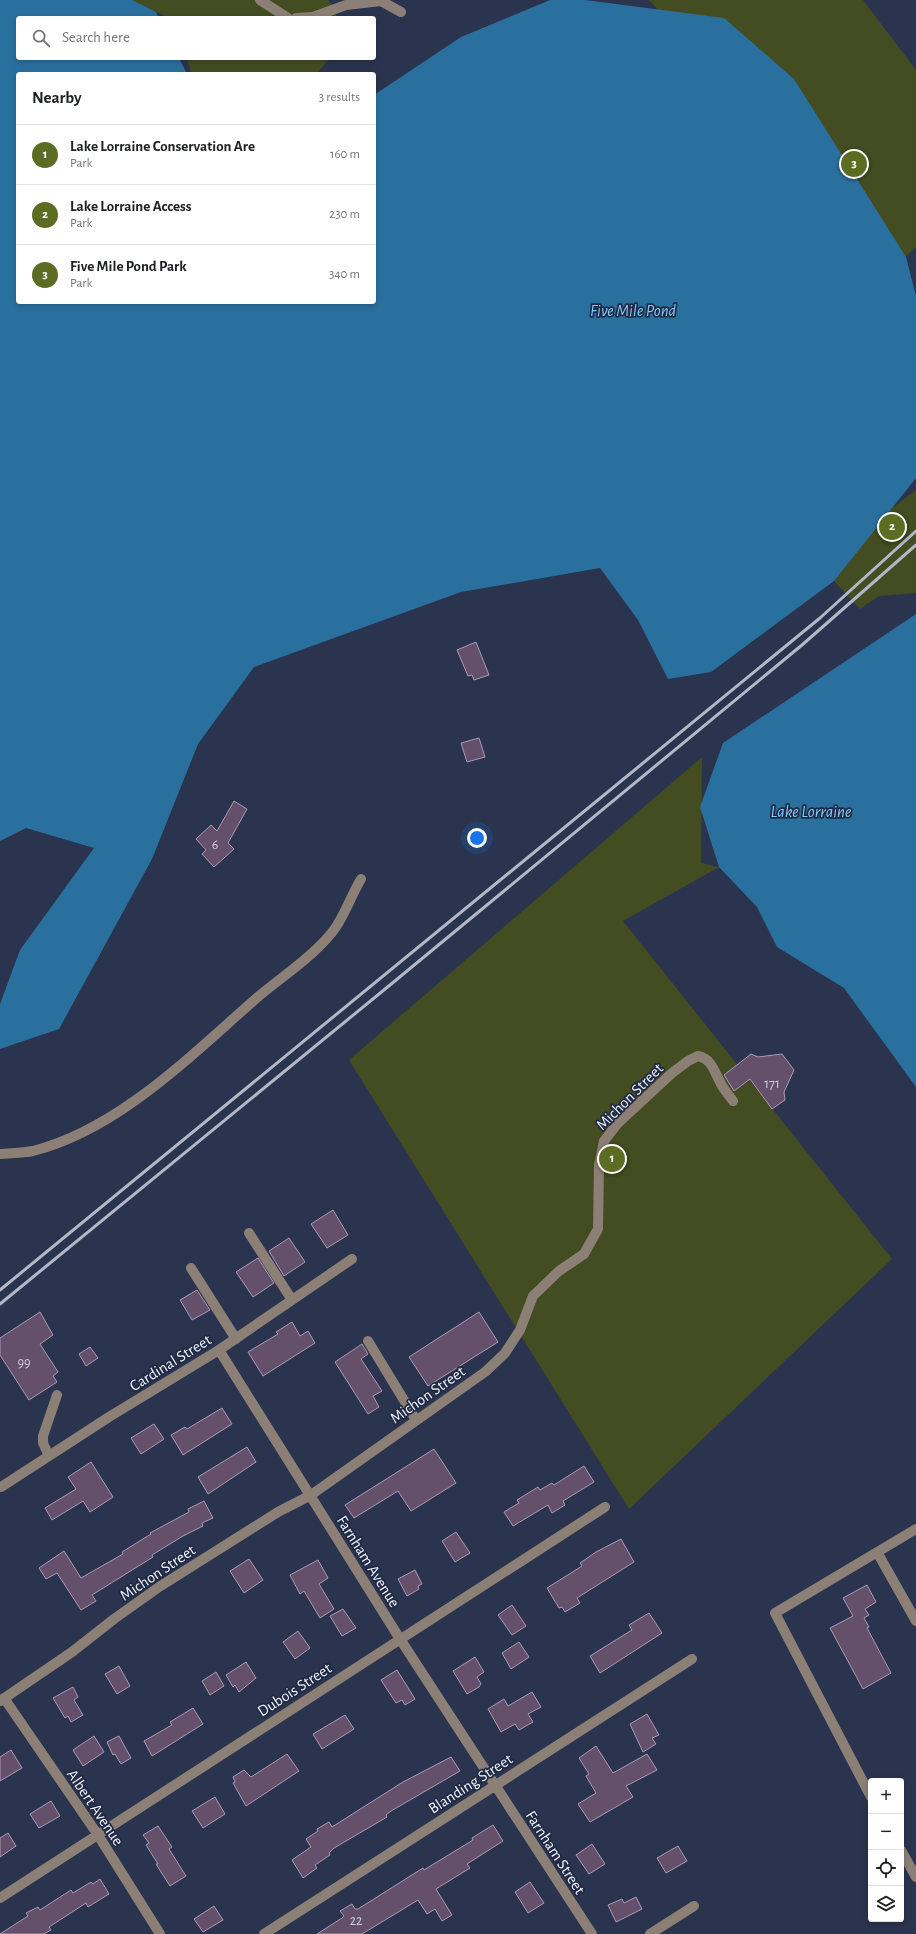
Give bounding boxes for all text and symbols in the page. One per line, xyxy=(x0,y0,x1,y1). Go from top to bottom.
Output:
search box xyxy=(16,16,376,60)
icon: search xyxy=(30,27,52,49)
text: Search here xyxy=(62,30,130,45)
text: Nearby xyxy=(32,89,82,106)
text: 3 results xyxy=(319,91,360,104)
text: Lake Lorraine Conservation Are xyxy=(70,139,255,154)
text: 1 xyxy=(43,148,47,161)
text: 160 m xyxy=(330,148,360,161)
pin: 3 xyxy=(841,149,867,179)
text: Park xyxy=(70,157,92,170)
text: Lake Lorraine Access xyxy=(70,199,192,214)
text: 2 xyxy=(42,208,48,221)
text: 230 m xyxy=(329,208,360,221)
text: Park xyxy=(70,217,92,230)
text: Five Mile Pond Park xyxy=(70,259,187,274)
text: 3 xyxy=(42,268,48,281)
text: 340 m xyxy=(329,268,360,281)
text: Park xyxy=(70,277,92,290)
water label: Five Mile Pond xyxy=(590,302,677,319)
pin: 2 xyxy=(879,512,905,542)
water label: Lake Lorraine xyxy=(771,803,851,820)
your location xyxy=(467,828,487,848)
house number: 6 xyxy=(212,838,218,852)
street label: Michon Street xyxy=(593,1060,666,1133)
house number: 171 xyxy=(764,1077,780,1091)
pin: 1 xyxy=(599,1144,625,1174)
street label: Cardinal Street xyxy=(127,1331,214,1394)
house number: 99 xyxy=(17,1356,31,1370)
street label: Michon Street xyxy=(387,1363,468,1426)
street label: Farnham Avenue xyxy=(334,1513,403,1610)
street label: Michon Street xyxy=(117,1542,198,1604)
street label: Dubois Street xyxy=(255,1660,334,1720)
street label: Blanding Street xyxy=(426,1751,515,1817)
street label: Albert Avenue xyxy=(64,1766,127,1849)
map controls xyxy=(868,1778,904,1922)
button: + xyxy=(868,1778,904,1814)
street label: Farnham Street xyxy=(522,1808,588,1897)
button: − xyxy=(868,1814,904,1850)
button: locate xyxy=(868,1850,904,1886)
button: layers xyxy=(868,1886,904,1922)
house number: 22 xyxy=(350,1914,362,1928)

